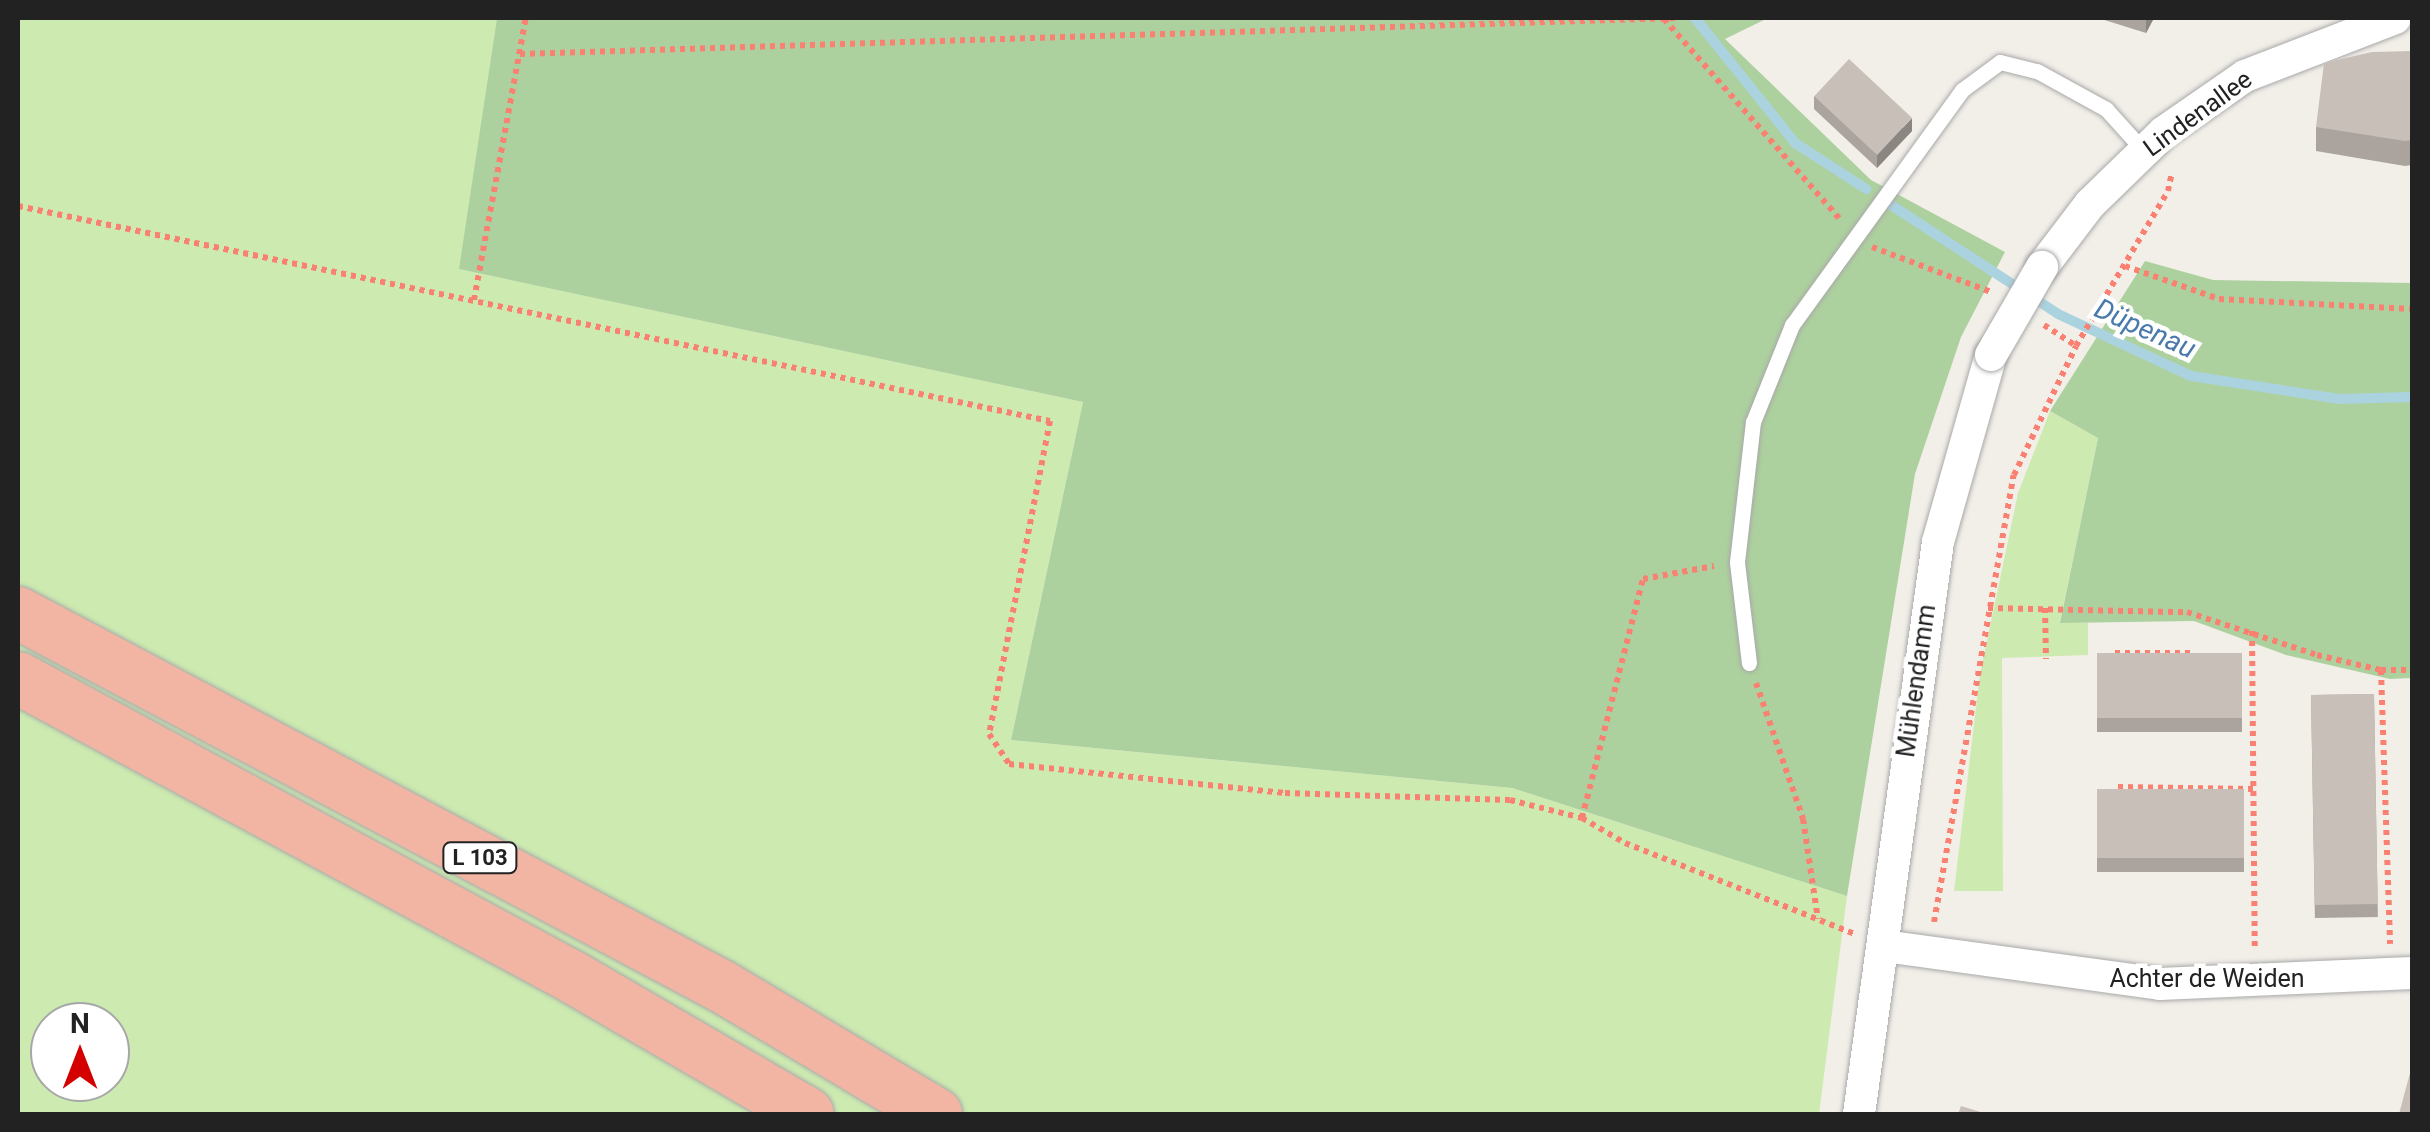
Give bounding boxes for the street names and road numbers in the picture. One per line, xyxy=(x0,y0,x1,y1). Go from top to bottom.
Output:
street label: Lindenallee xyxy=(2138,65,2258,163)
street label: Mühlendamm xyxy=(1891,603,1943,759)
road number: L 103 xyxy=(440,841,520,875)
street label: Achter de Weiden xyxy=(2109,964,2305,994)

